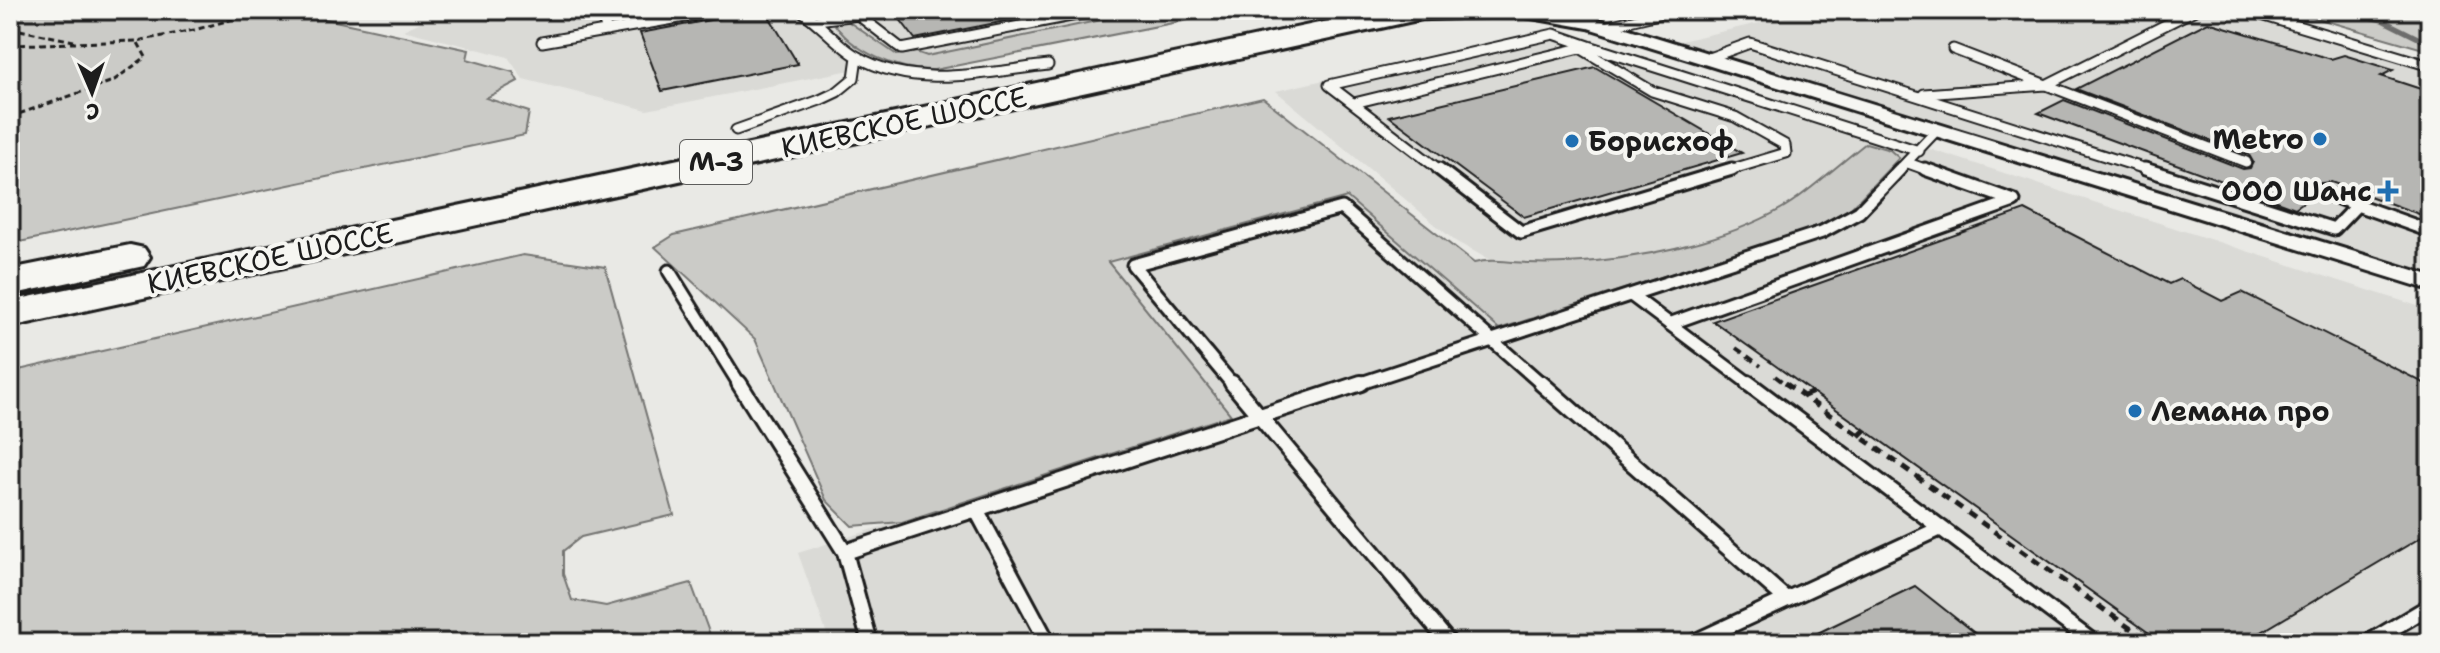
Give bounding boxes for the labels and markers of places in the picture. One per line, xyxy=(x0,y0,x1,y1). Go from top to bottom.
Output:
place label: Metro xyxy=(2213,120,2304,158)
place label: Борисхоф xyxy=(1588,122,1733,160)
marker: Metro xyxy=(2311,130,2329,148)
marker: Борисхоф xyxy=(1563,132,1581,150)
place label: ООО Шанс xyxy=(2221,172,2372,210)
marker: ООО Шанс xyxy=(2379,182,2397,200)
place label: Лемана про xyxy=(2151,392,2330,430)
marker: Лемана про xyxy=(2126,402,2144,420)

